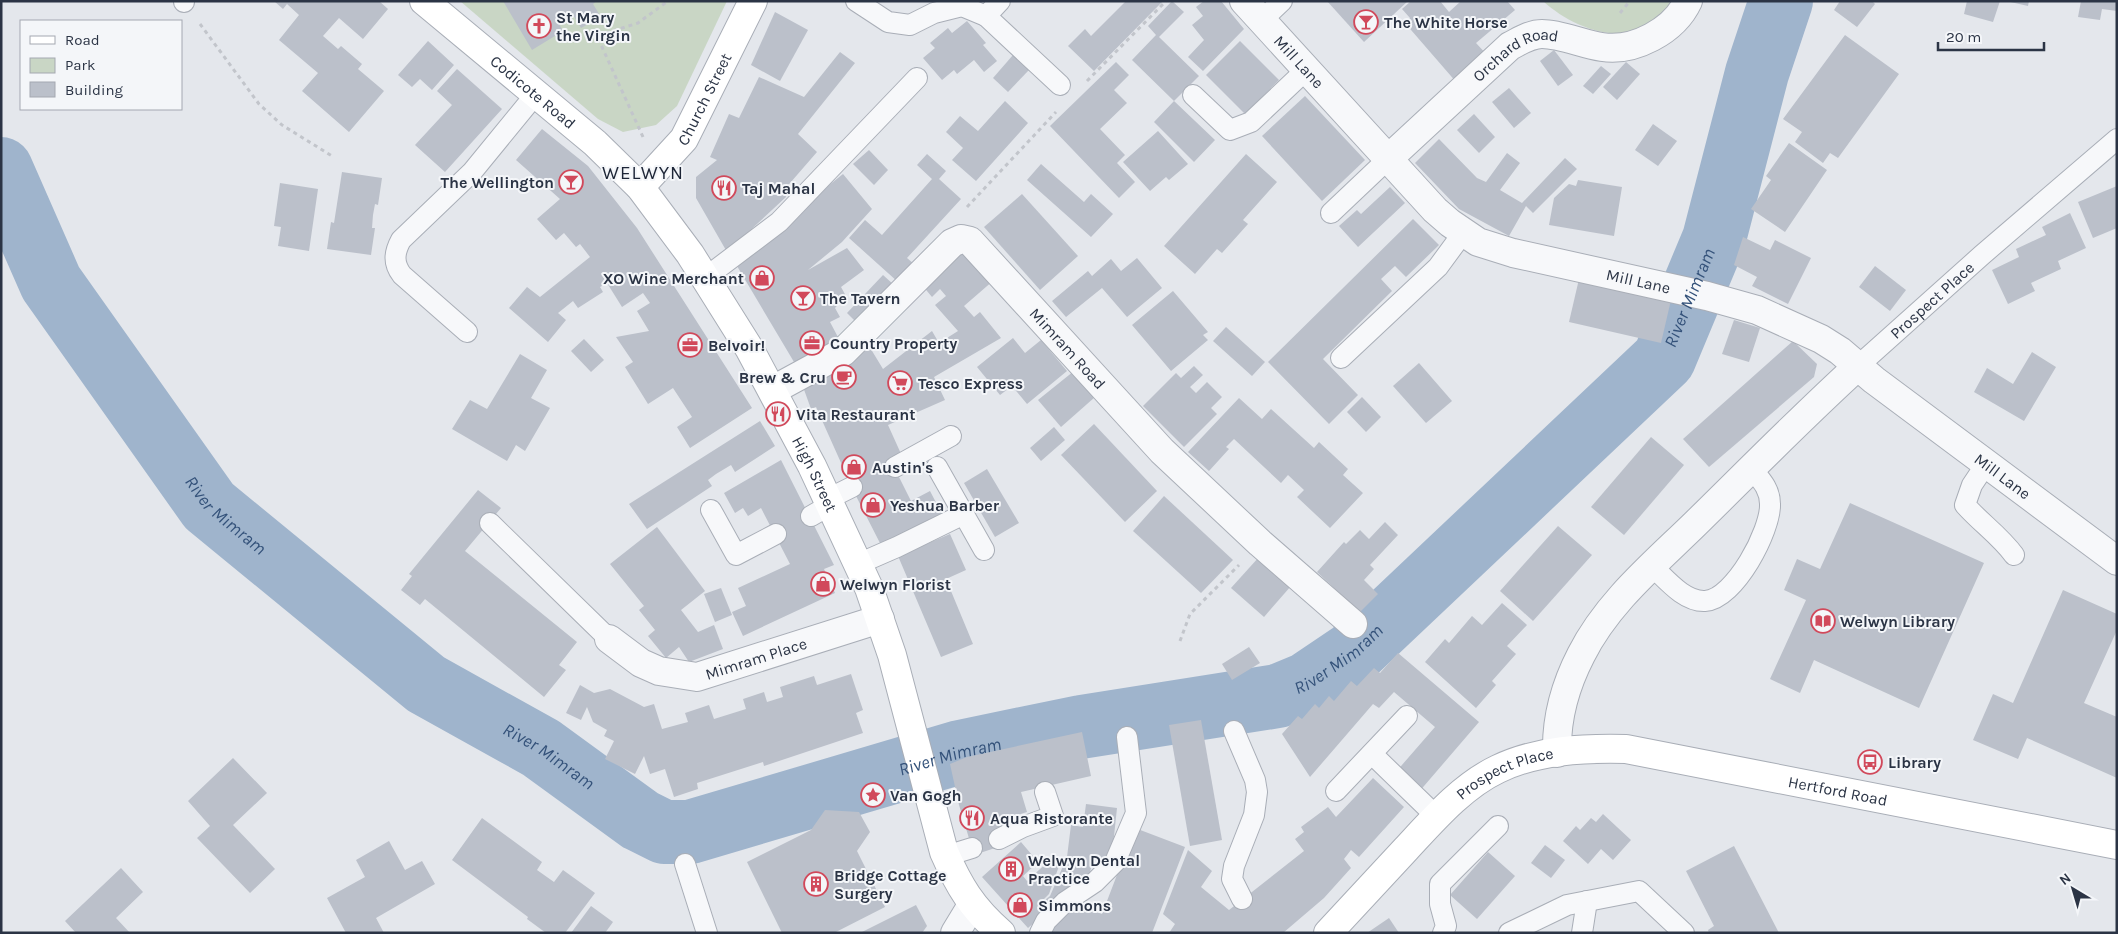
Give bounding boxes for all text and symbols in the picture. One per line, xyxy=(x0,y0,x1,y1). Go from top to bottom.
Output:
place label: St Mary the Virgin xyxy=(556,8,630,45)
bar icon: The White Horse xyxy=(1353,9,1379,35)
church icon: St Mary the Virgin xyxy=(526,13,552,39)
place label: The White Horse xyxy=(1384,13,1508,32)
legend xyxy=(20,20,182,110)
scale bar xyxy=(1938,20,2044,52)
street label: Orchard Road xyxy=(1469,24,1560,85)
text: 20 m xyxy=(1946,28,1981,46)
text: Road xyxy=(65,31,100,49)
street label: Mill Lane xyxy=(1270,31,1328,92)
street label: Church Street xyxy=(673,50,735,149)
street label: Codicote Road xyxy=(487,51,580,132)
text: Park xyxy=(65,56,95,74)
text: Building xyxy=(65,81,123,99)
district label: WELWYN xyxy=(602,162,684,184)
bar icon: The Wellington xyxy=(558,169,584,195)
place label: The Wellington xyxy=(440,173,554,192)
restaurant icon: Taj Mahal xyxy=(711,175,737,201)
place label: Taj Mahal xyxy=(742,179,815,198)
water label: River Mimram xyxy=(1659,245,1720,351)
street label: Prospect Place xyxy=(1886,257,1978,342)
street label: Mill Lane xyxy=(1605,264,1672,297)
shop icon: XO Wine Merchant xyxy=(749,265,775,291)
place label: XO Wine Merchant xyxy=(603,269,744,288)
bar icon: The Tavern xyxy=(790,285,816,311)
place label: The Tavern xyxy=(820,289,900,308)
street label: Mimram Road xyxy=(1026,303,1110,393)
office icon: Country Property xyxy=(799,330,825,356)
office icon: Belvoir! xyxy=(677,332,703,358)
place label: Country Property xyxy=(830,334,957,353)
place label: Belvoir! xyxy=(708,336,765,355)
cafe icon: Brew & Cru xyxy=(831,364,857,390)
place label: Brew & Cru xyxy=(739,368,826,387)
supermarket icon: Tesco Express xyxy=(887,370,913,396)
place label: Tesco Express xyxy=(918,374,1023,393)
restaurant icon: Vita Restaurant xyxy=(765,401,791,427)
place label: Vita Restaurant xyxy=(796,405,915,424)
street label: High Street xyxy=(788,433,842,515)
street label: Mill Lane xyxy=(1971,449,2035,503)
shop icon: Austin's xyxy=(841,454,867,480)
place label: Austin's xyxy=(872,458,933,477)
water label: River Mimram xyxy=(180,471,271,559)
shop icon: Yeshua Barber xyxy=(860,492,886,518)
place label: Yeshua Barber xyxy=(890,496,1000,515)
shop icon: Welwyn Florist xyxy=(810,571,836,597)
place label: Welwyn Florist xyxy=(840,575,951,594)
library icon: Welwyn Library xyxy=(1810,608,1836,634)
place label: Welwyn Library xyxy=(1840,612,1955,631)
water label: River Mimram xyxy=(1291,620,1387,699)
street label: Mimram Place xyxy=(703,633,809,683)
water label: River Mimram xyxy=(499,718,599,794)
water label: River Mimram xyxy=(896,733,1003,781)
street label: Prospect Place xyxy=(1452,743,1555,803)
bus stop icon: Library xyxy=(1857,749,1883,775)
place label: Library xyxy=(1888,753,1941,772)
street label: Hertford Road xyxy=(1787,771,1889,809)
place icon: Van Gogh xyxy=(860,782,886,808)
place label: Van Gogh xyxy=(890,786,962,805)
restaurant icon: Aqua Ristorante xyxy=(959,805,985,831)
place label: Aqua Ristorante xyxy=(990,809,1113,828)
place label: Welwyn Dental Practice xyxy=(1028,851,1140,888)
building icon: Welwyn Dental Practice xyxy=(998,856,1024,882)
north arrow xyxy=(2048,864,2098,914)
place label: Bridge Cottage Surgery xyxy=(834,866,947,903)
text: N xyxy=(2056,869,2074,889)
building icon: Bridge Cottage Surgery xyxy=(803,871,829,897)
shop icon: Simmons xyxy=(1007,892,1033,918)
place label: Simmons xyxy=(1038,896,1111,915)

